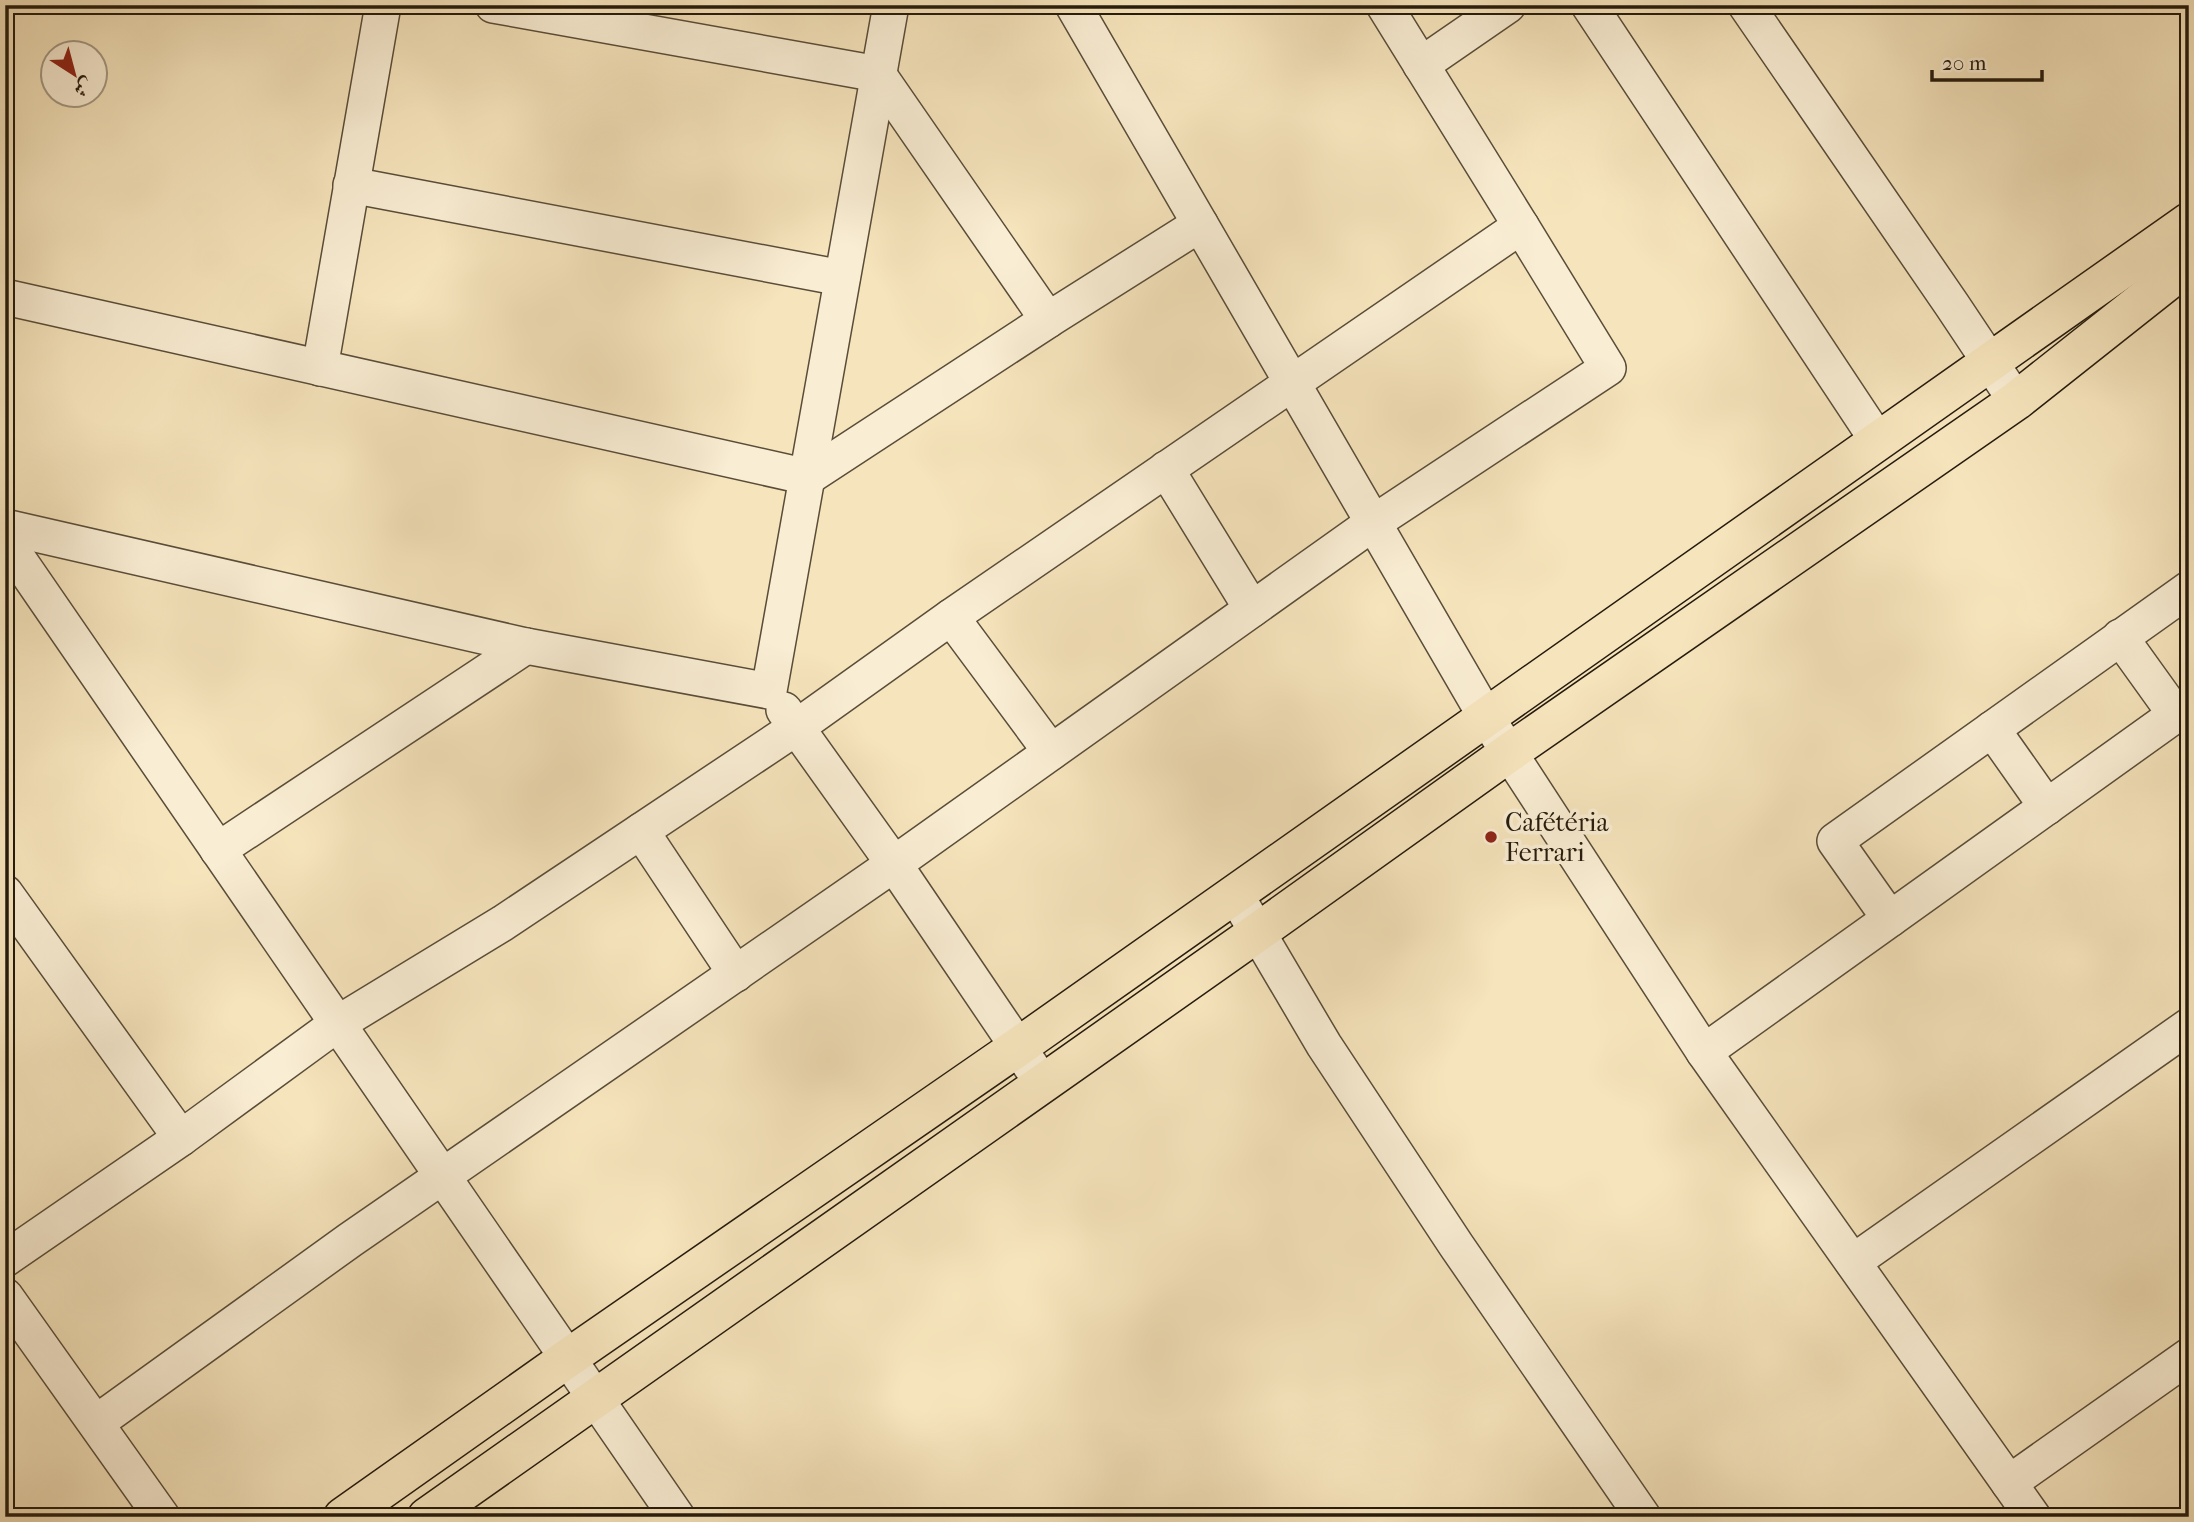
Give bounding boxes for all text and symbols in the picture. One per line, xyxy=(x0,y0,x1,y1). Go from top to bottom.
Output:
north arrow xyxy=(38,38,108,108)
scale bar xyxy=(1932,38,2042,82)
text: 20 m xyxy=(1942,51,1987,75)
text: ش xyxy=(69,73,97,101)
place label: Cafétéria Ferrari xyxy=(1505,807,1609,868)
marker: Cafétéria Ferrari xyxy=(1483,829,1499,845)

